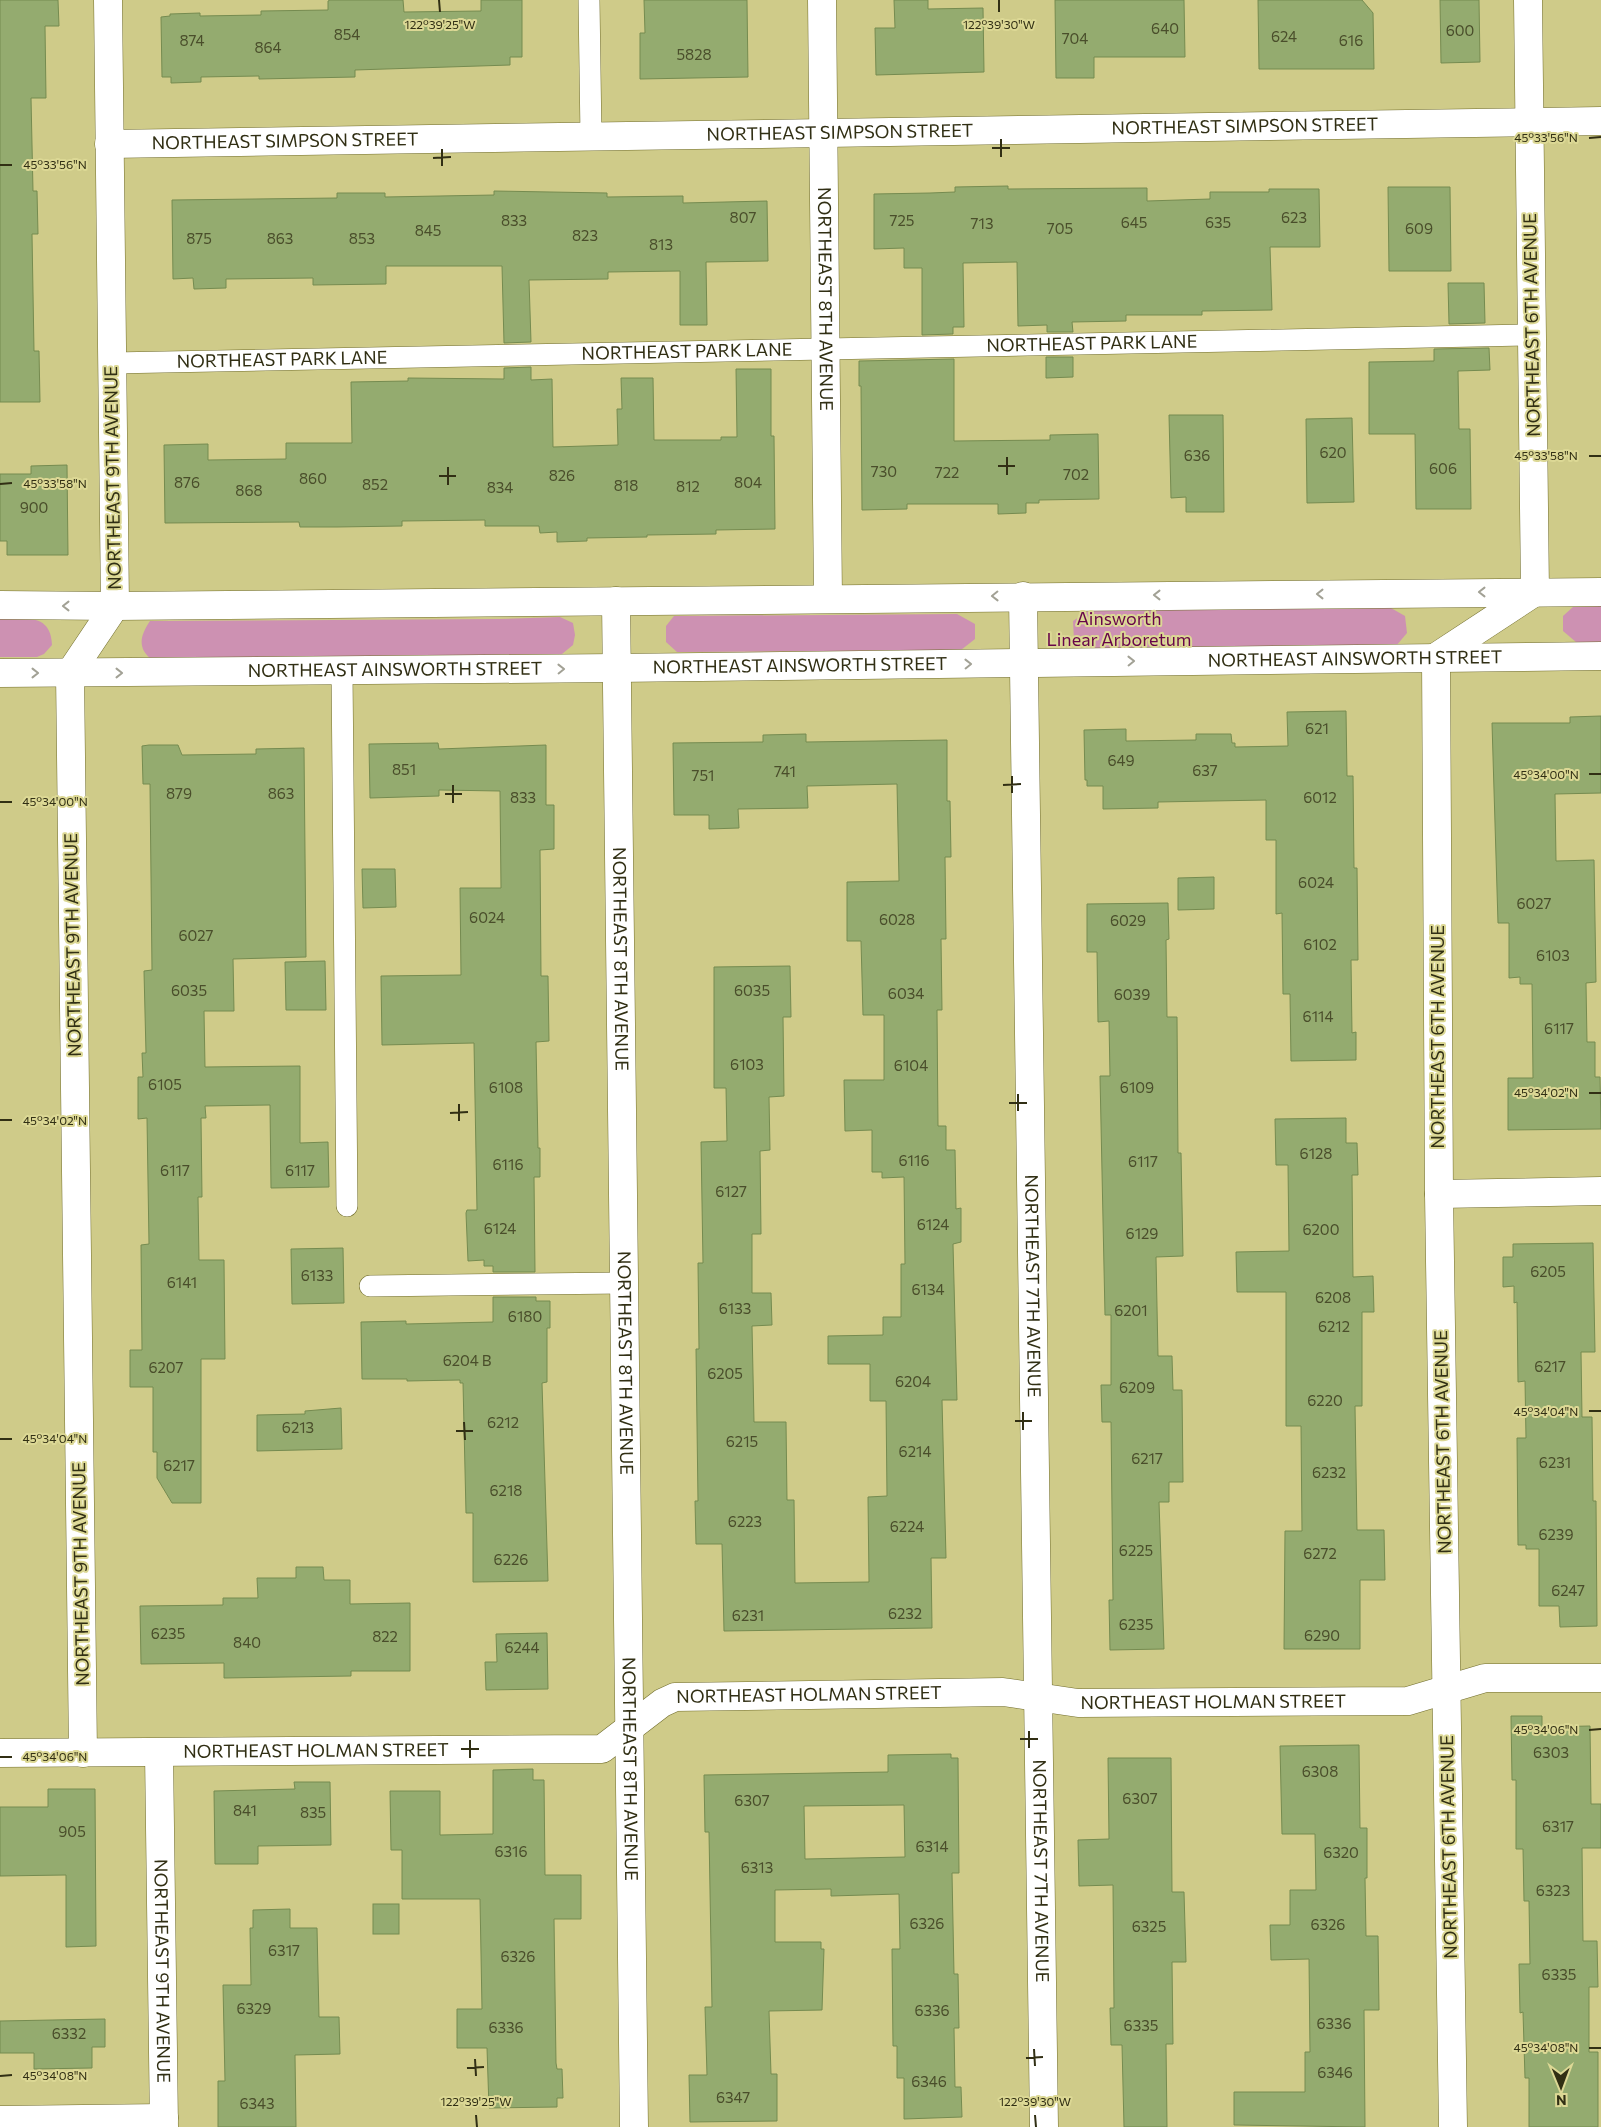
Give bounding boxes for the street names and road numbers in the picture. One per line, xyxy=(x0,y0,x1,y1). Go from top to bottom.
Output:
street label: NORTHEAST SIMPSON STREET xyxy=(1111,112,1378,139)
street label: NORTHEAST SIMPSON STREET xyxy=(706,119,973,145)
street label: NORTHEAST SIMPSON STREET xyxy=(151,127,419,153)
street label: NORTHEAST 8TH AVENUE xyxy=(814,187,838,411)
street label: NORTHEAST 6TH AVENUE xyxy=(1518,213,1544,437)
street label: NORTHEAST PARK LANE xyxy=(986,330,1197,356)
street label: NORTHEAST PARK LANE xyxy=(581,338,792,364)
street label: NORTHEAST PARK LANE xyxy=(176,346,388,372)
street label: NORTHEAST 9TH AVENUE xyxy=(99,366,125,590)
street label: NORTHEAST AINSWORTH STREET xyxy=(1208,645,1502,671)
street label: NORTHEAST AINSWORTH STREET xyxy=(653,652,947,678)
street label: NORTHEAST AINSWORTH STREET xyxy=(248,657,542,681)
street label: NORTHEAST 9TH AVENUE xyxy=(59,833,85,1057)
street label: NORTHEAST 8TH AVENUE xyxy=(609,847,634,1071)
street label: NORTHEAST 6TH AVENUE xyxy=(1426,925,1448,1149)
street label: NORTHEAST 7TH AVENUE xyxy=(1021,1174,1046,1398)
street label: NORTHEAST 8TH AVENUE xyxy=(614,1251,638,1475)
street label: NORTHEAST 6TH AVENUE xyxy=(1429,1330,1455,1554)
street label: NORTHEAST 9TH AVENUE xyxy=(67,1462,93,1686)
street label: NORTHEAST 8TH AVENUE xyxy=(618,1657,643,1881)
street label: NORTHEAST HOLMAN STREET xyxy=(676,1681,942,1707)
street label: NORTHEAST HOLMAN STREET xyxy=(1080,1689,1346,1713)
street label: NORTHEAST 6TH AVENUE xyxy=(1435,1735,1461,1959)
street label: NORTHEAST HOLMAN STREET xyxy=(183,1738,449,1762)
street label: NORTHEAST 7TH AVENUE xyxy=(1029,1759,1054,1983)
street label: NORTHEAST 9TH AVENUE xyxy=(150,1859,175,2083)

